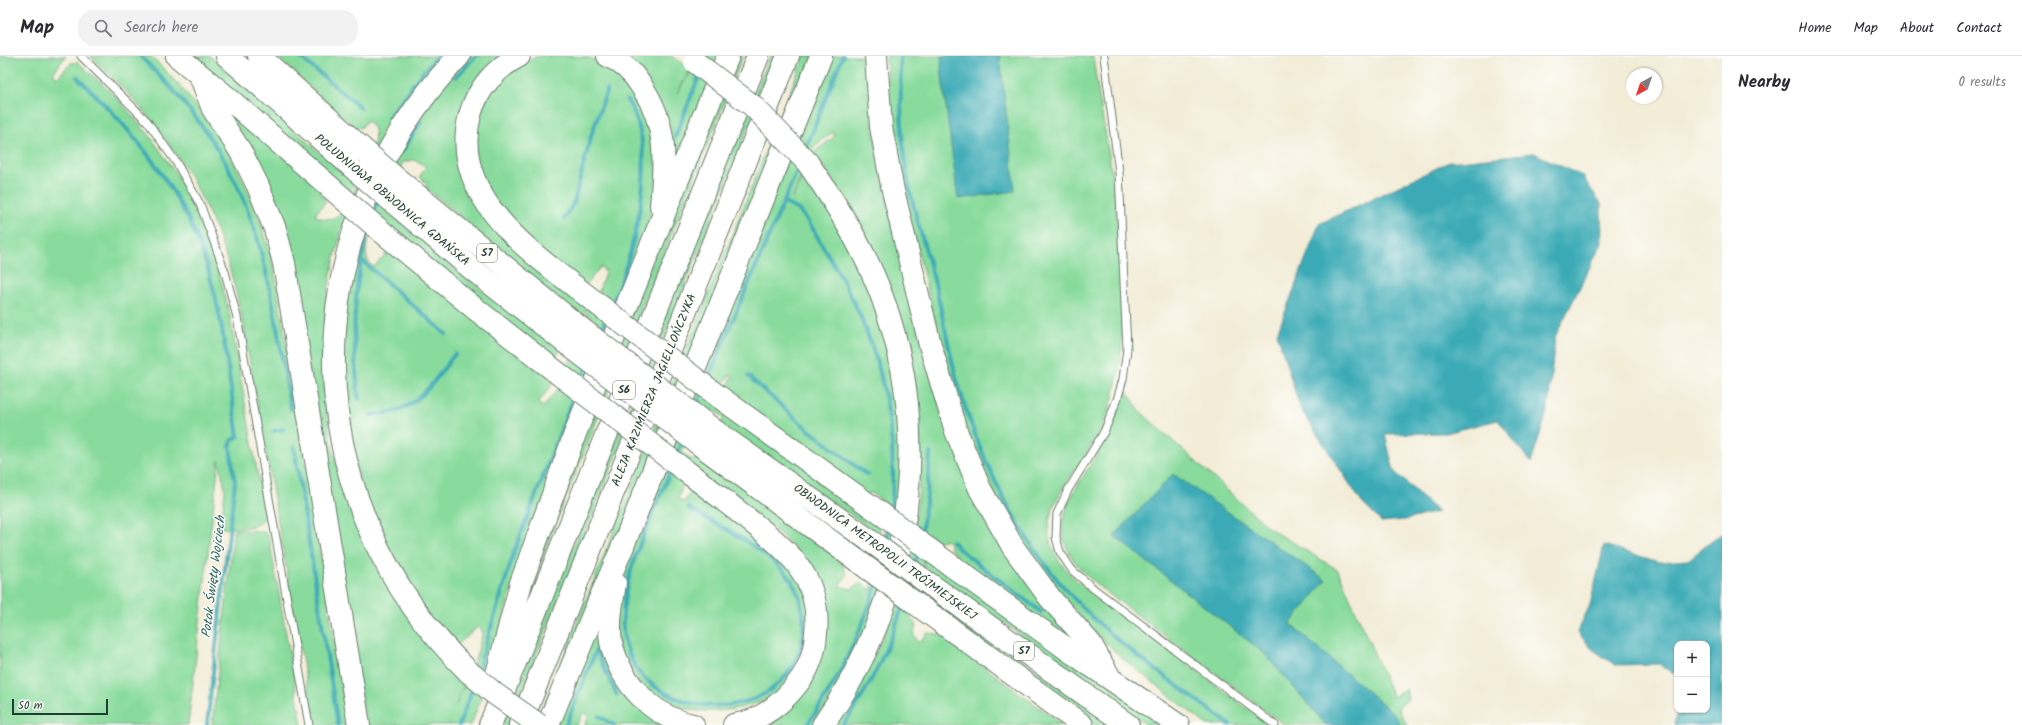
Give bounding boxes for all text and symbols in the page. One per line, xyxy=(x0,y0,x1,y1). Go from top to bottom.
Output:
search box xyxy=(78,10,358,46)
text: Map xyxy=(20,13,54,43)
text: Search here xyxy=(124,16,198,40)
icon: search xyxy=(92,17,114,39)
text: Home xyxy=(1798,17,1832,39)
text: Map xyxy=(1854,17,1878,39)
text: About xyxy=(1900,17,1934,39)
text: Contact xyxy=(1956,17,2002,39)
north arrow xyxy=(1626,68,1662,104)
text: Nearby xyxy=(1738,69,1790,96)
text: 0 results xyxy=(1959,72,2006,93)
street label: POŁUDNIOWA OBWODNICA GDAŃSKA xyxy=(310,129,474,271)
road number: S7 xyxy=(477,244,497,262)
street label: ALEJA KAZIMIERZA JAGIELLOŃCZYKA xyxy=(607,291,701,489)
road number: S6 xyxy=(613,381,635,399)
street label: OBWODNICA METROPOLII TRÓJMIEJSKIEJ xyxy=(789,479,981,625)
water label: Potok Święty Wojciech xyxy=(196,514,232,639)
map controls xyxy=(1674,641,1710,713)
button: + xyxy=(1674,641,1710,677)
road number: S7 xyxy=(1014,642,1034,660)
button: − xyxy=(1674,677,1710,713)
scale bar xyxy=(12,697,108,716)
text: 50 m xyxy=(18,697,43,715)

